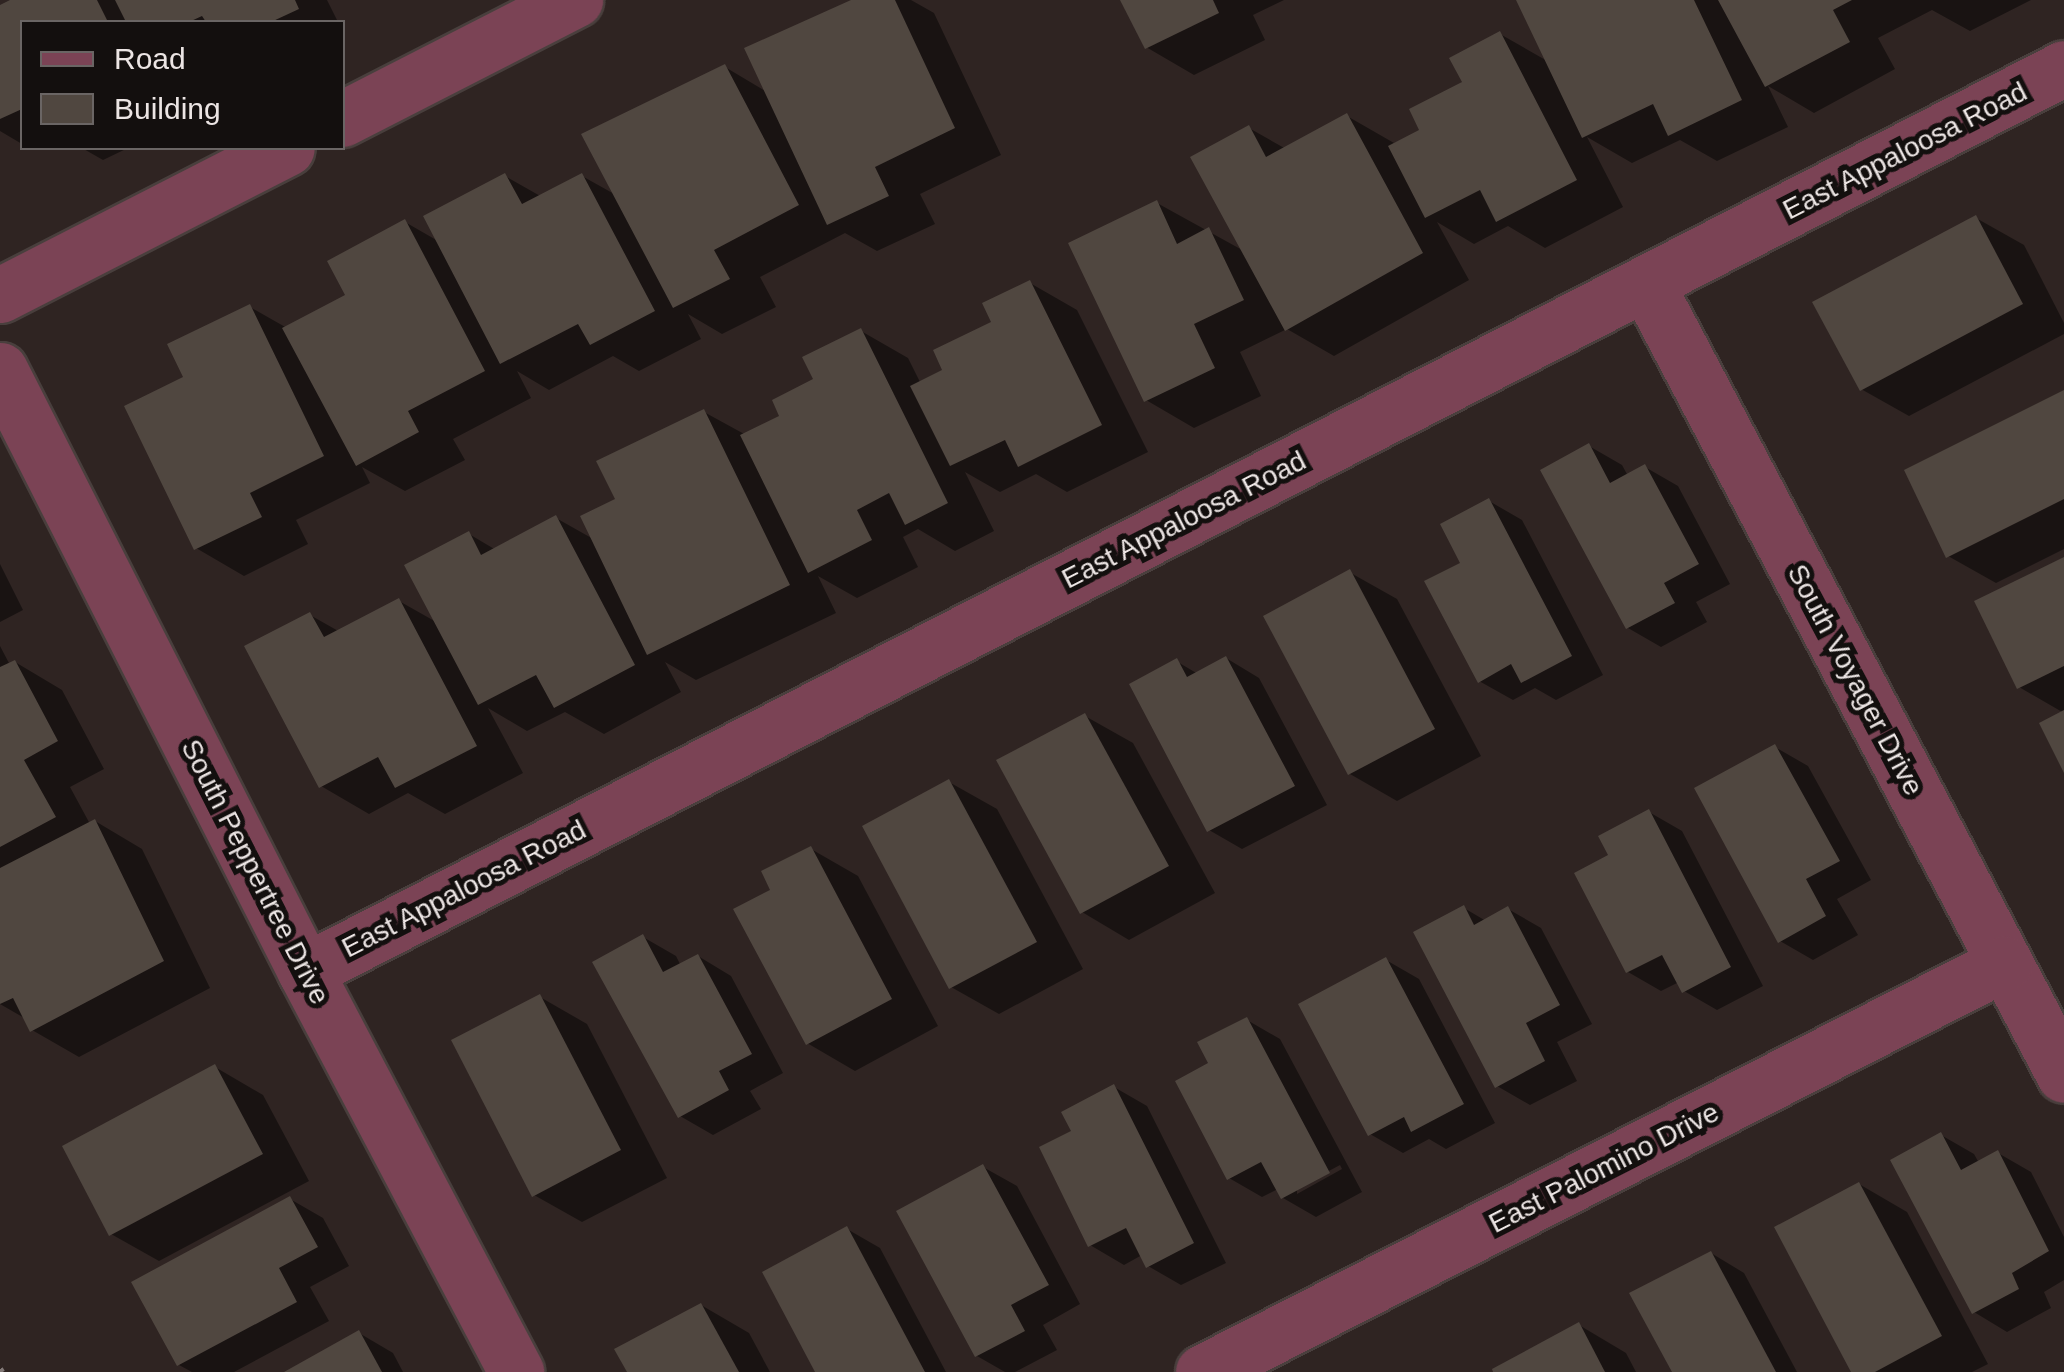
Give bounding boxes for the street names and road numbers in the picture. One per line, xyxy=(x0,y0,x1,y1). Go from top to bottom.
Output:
street label: East Appaloosa Road xyxy=(1777,75,2033,227)
street label: East Appaloosa Road xyxy=(1056,444,1312,596)
street label: South Voyager Drive xyxy=(1780,559,1930,801)
street label: South Peppertree Drive xyxy=(174,734,336,1010)
street label: East Appaloosa Road xyxy=(336,813,592,965)
street label: East Palomino Drive xyxy=(1483,1095,1725,1241)

